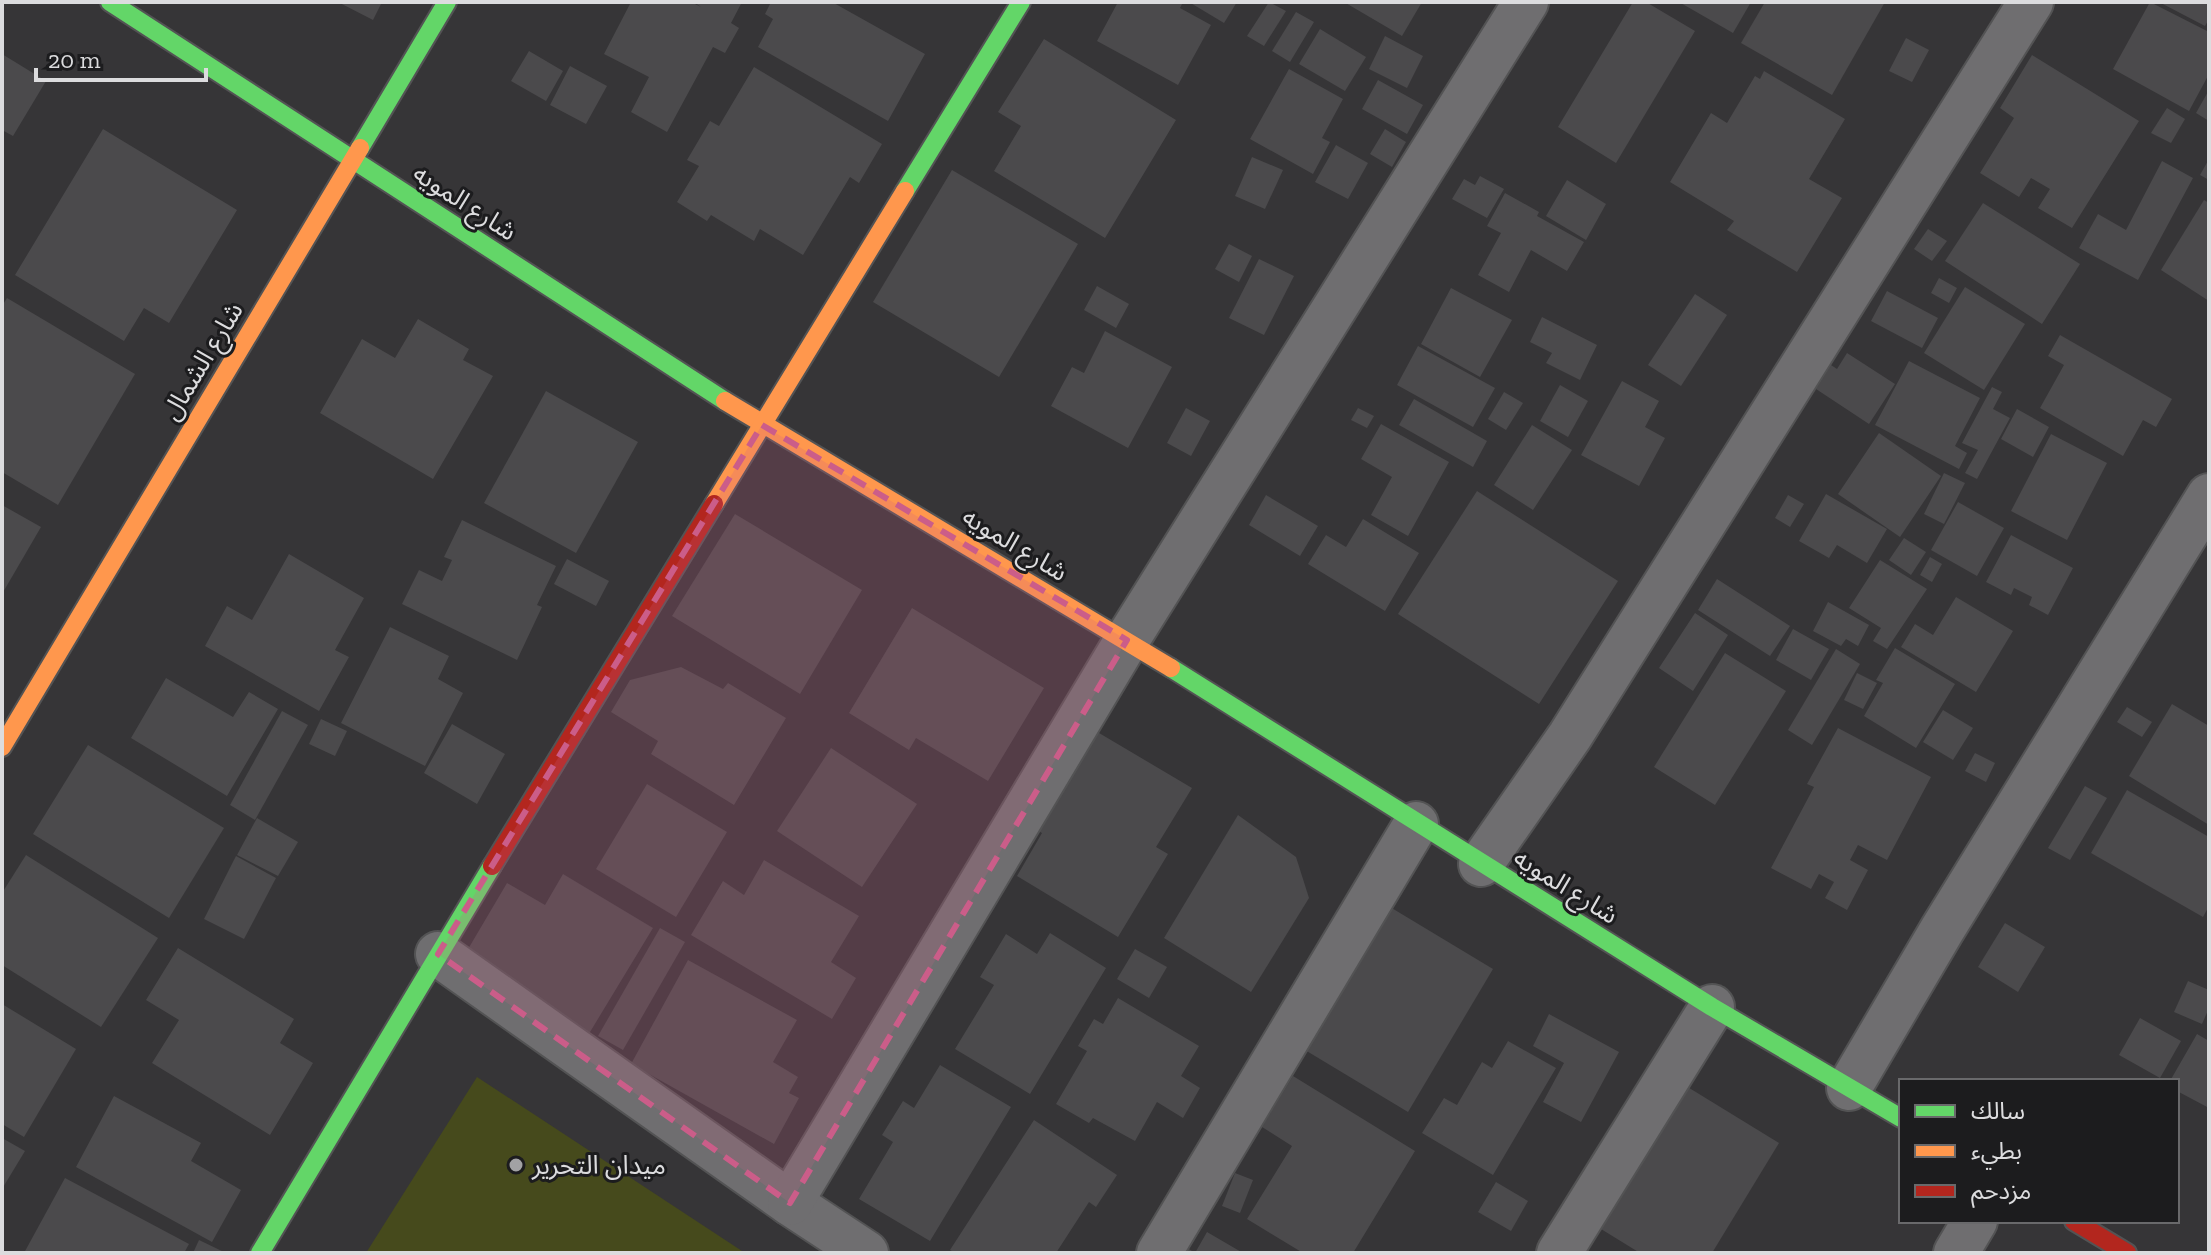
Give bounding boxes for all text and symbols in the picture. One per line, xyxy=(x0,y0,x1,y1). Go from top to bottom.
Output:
scale bar xyxy=(36,32,206,82)
text: 20 m xyxy=(48,45,101,74)
street label: شارع المويه xyxy=(405,157,523,250)
street label: شارع الشمال xyxy=(154,296,252,427)
street label: شارع المويه xyxy=(955,500,1073,590)
street label: شارع المويه xyxy=(1506,841,1624,933)
legend xyxy=(1899,1079,2179,1223)
text: سالك xyxy=(1971,1096,2025,1125)
text: بطيء xyxy=(1971,1136,2022,1170)
place label: ميدان التحرير xyxy=(531,1149,666,1181)
marker: ميدان التحرير xyxy=(507,1156,525,1174)
text: مزدحم xyxy=(1971,1176,2031,1208)

